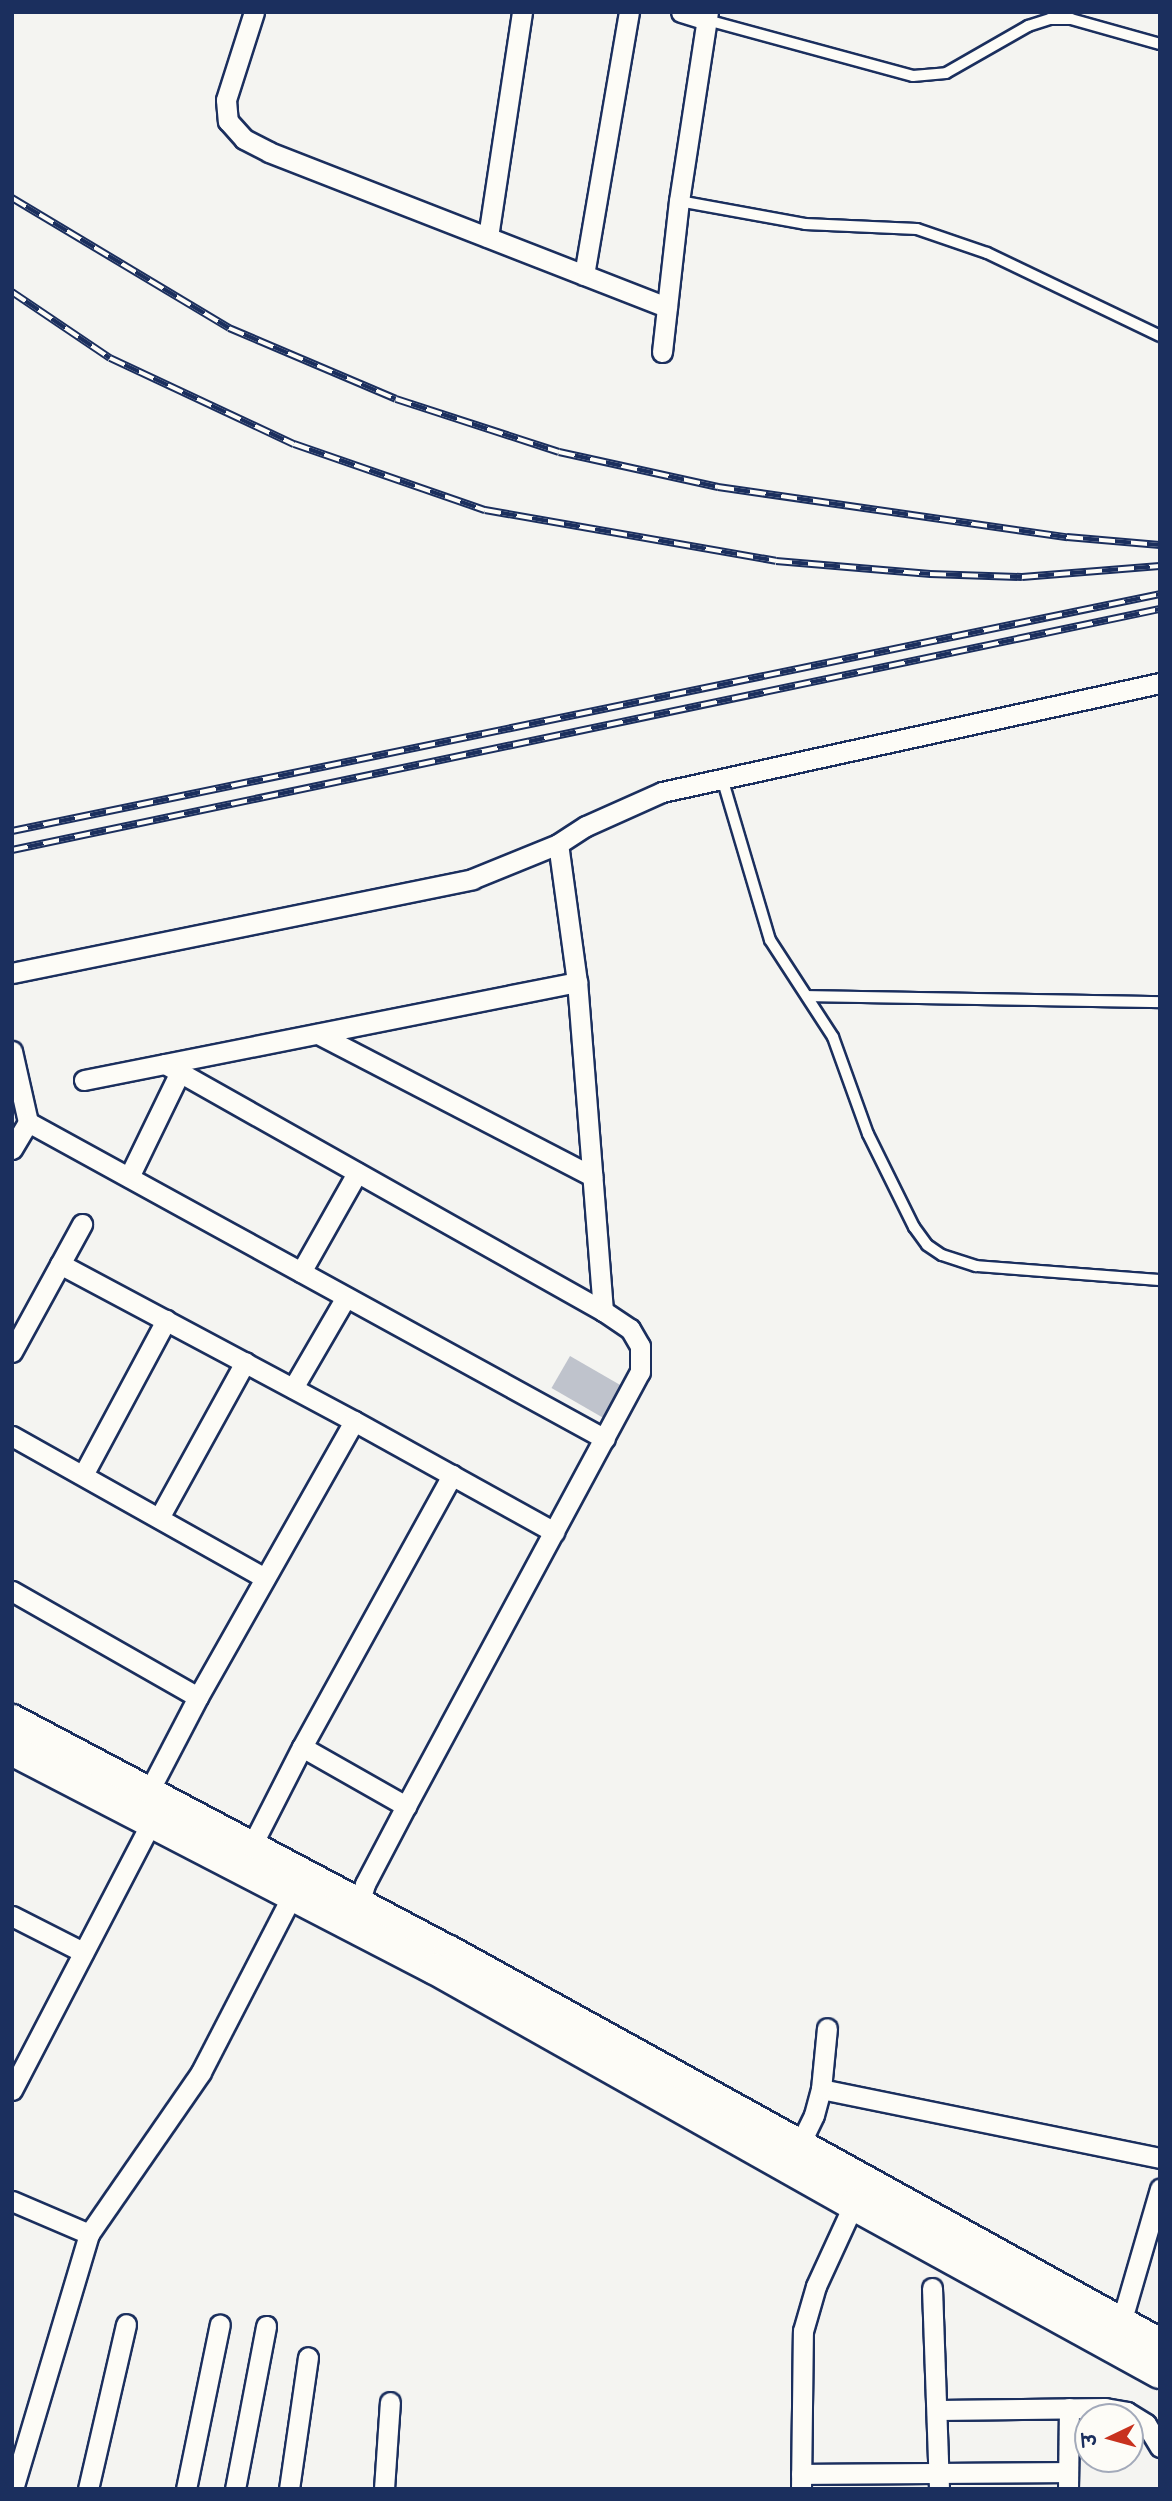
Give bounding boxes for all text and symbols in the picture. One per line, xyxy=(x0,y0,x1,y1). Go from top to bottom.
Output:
north arrow xyxy=(1074,2403,1144,2473)
text: उ xyxy=(1079,2432,1102,2447)

